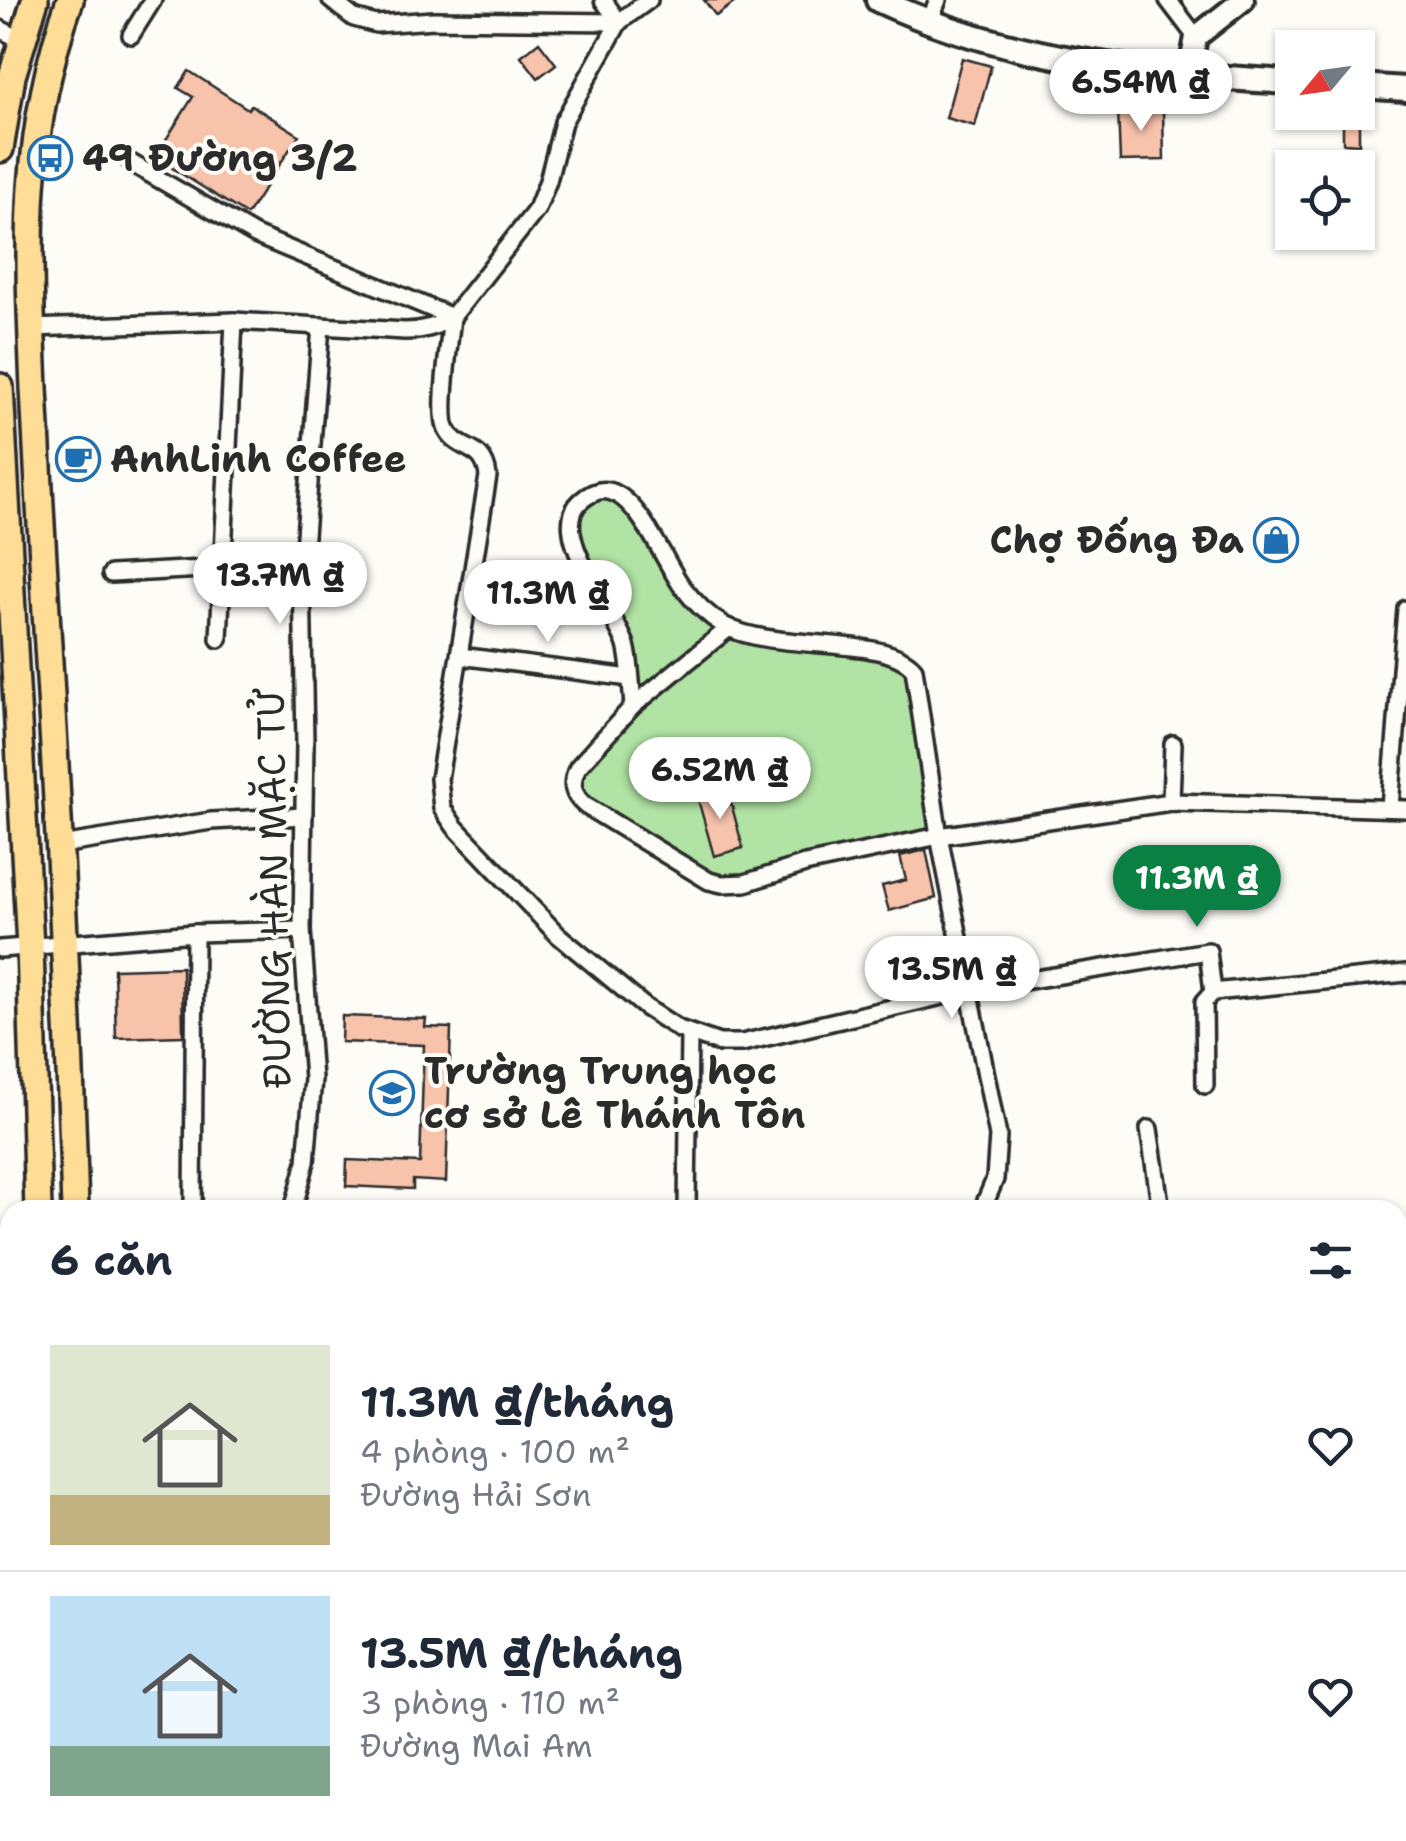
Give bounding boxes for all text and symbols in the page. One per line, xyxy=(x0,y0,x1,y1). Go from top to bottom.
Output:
north arrow xyxy=(1275,30,1375,130)
map controls xyxy=(1275,30,1375,250)
pin: 6.54M ₫ xyxy=(1049,49,1233,134)
text: 6.54M ₫ xyxy=(1071,60,1211,103)
place label: 49 Đường 3/2 xyxy=(82,132,358,183)
bus stop icon: 49 Đường 3/2 xyxy=(27,135,73,181)
button: locate xyxy=(1275,150,1375,250)
place label: AnhLinh Coffee xyxy=(110,433,407,484)
cafe icon: AnhLinh Coffee xyxy=(55,436,101,482)
place label: Chợ Đống Đa xyxy=(989,514,1244,565)
shop icon: Chợ Đống Đa xyxy=(1253,517,1299,563)
pin: 13.7M ₫ xyxy=(188,542,372,627)
text: 13.7M ₫ xyxy=(215,553,345,596)
pin: 11.3M ₫ xyxy=(456,560,640,645)
text: 11.3M ₫ xyxy=(486,571,610,614)
street label: ĐƯỜNG HÀN MẶC TỬ xyxy=(244,687,302,1089)
pin: 6.52M ₫ xyxy=(628,737,812,822)
text: 6.52M ₫ xyxy=(651,748,789,791)
pin: 11.3M ₫ xyxy=(1105,845,1289,930)
text: 11.3M ₫ xyxy=(1135,856,1259,899)
pin: 13.5M ₫ xyxy=(860,936,1044,1021)
text: 13.5M ₫ xyxy=(887,947,1017,990)
place label: Trường Trung học cơ sở Lê Thánh Tôn xyxy=(424,1045,806,1140)
school or university icon: Trường Trung học cơ sở Lê Thánh Tôn xyxy=(369,1070,415,1116)
text: 6 căn xyxy=(50,1232,173,1288)
icon: filters xyxy=(1303,1233,1358,1288)
text: 11.3M ₫/tháng xyxy=(360,1374,674,1430)
icon: home xyxy=(130,1385,250,1505)
icon: heart xyxy=(1303,1418,1358,1473)
text: 4 phòng · 100 m² xyxy=(360,1430,630,1473)
text: Đường Hải Sơn xyxy=(360,1473,591,1516)
text: 13.5M ₫/tháng xyxy=(360,1625,683,1681)
icon: home xyxy=(130,1636,250,1756)
icon: heart xyxy=(1303,1669,1358,1724)
text: 3 phòng · 110 m² xyxy=(360,1681,620,1724)
text: Đường Mai Am xyxy=(360,1724,592,1767)

